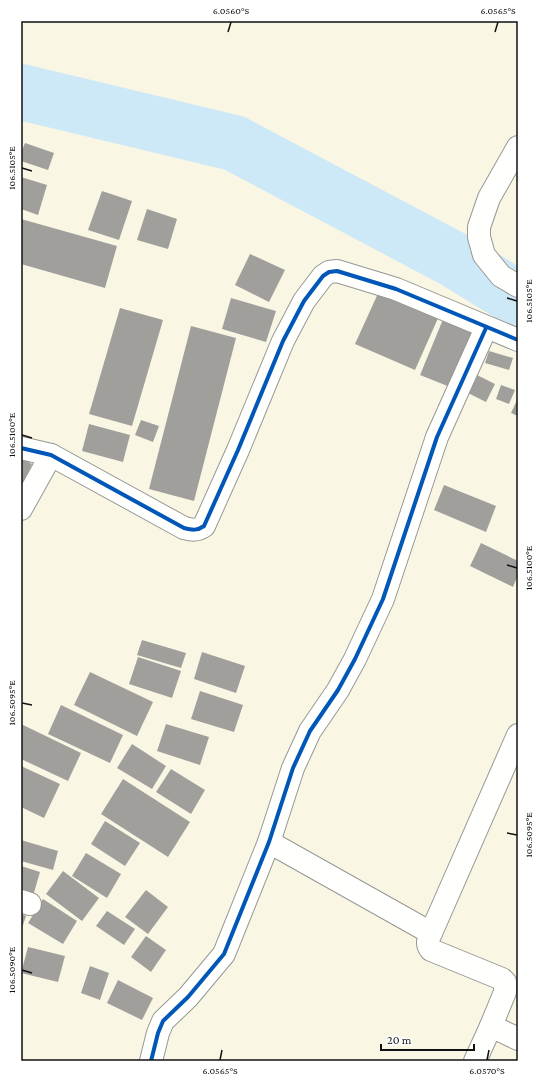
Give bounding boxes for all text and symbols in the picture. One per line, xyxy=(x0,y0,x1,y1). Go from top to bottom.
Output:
text: 6.0560°S xyxy=(213,5,249,16)
text: 6.0565°S xyxy=(480,5,516,16)
text: 106.5105°E xyxy=(6,146,17,190)
text: 106.5105°E xyxy=(523,279,534,323)
text: 106.5100°E xyxy=(6,412,17,457)
text: 106.5100°E xyxy=(523,545,534,590)
text: 106.5095°E xyxy=(6,680,17,726)
text: 106.5095°E xyxy=(523,812,534,858)
text: 106.5090°E xyxy=(6,946,17,993)
scale bar xyxy=(381,1026,474,1052)
text: 20 m xyxy=(387,1033,412,1047)
text: 6.0565°S xyxy=(202,1065,238,1076)
text: 6.0570°S xyxy=(469,1065,505,1076)

